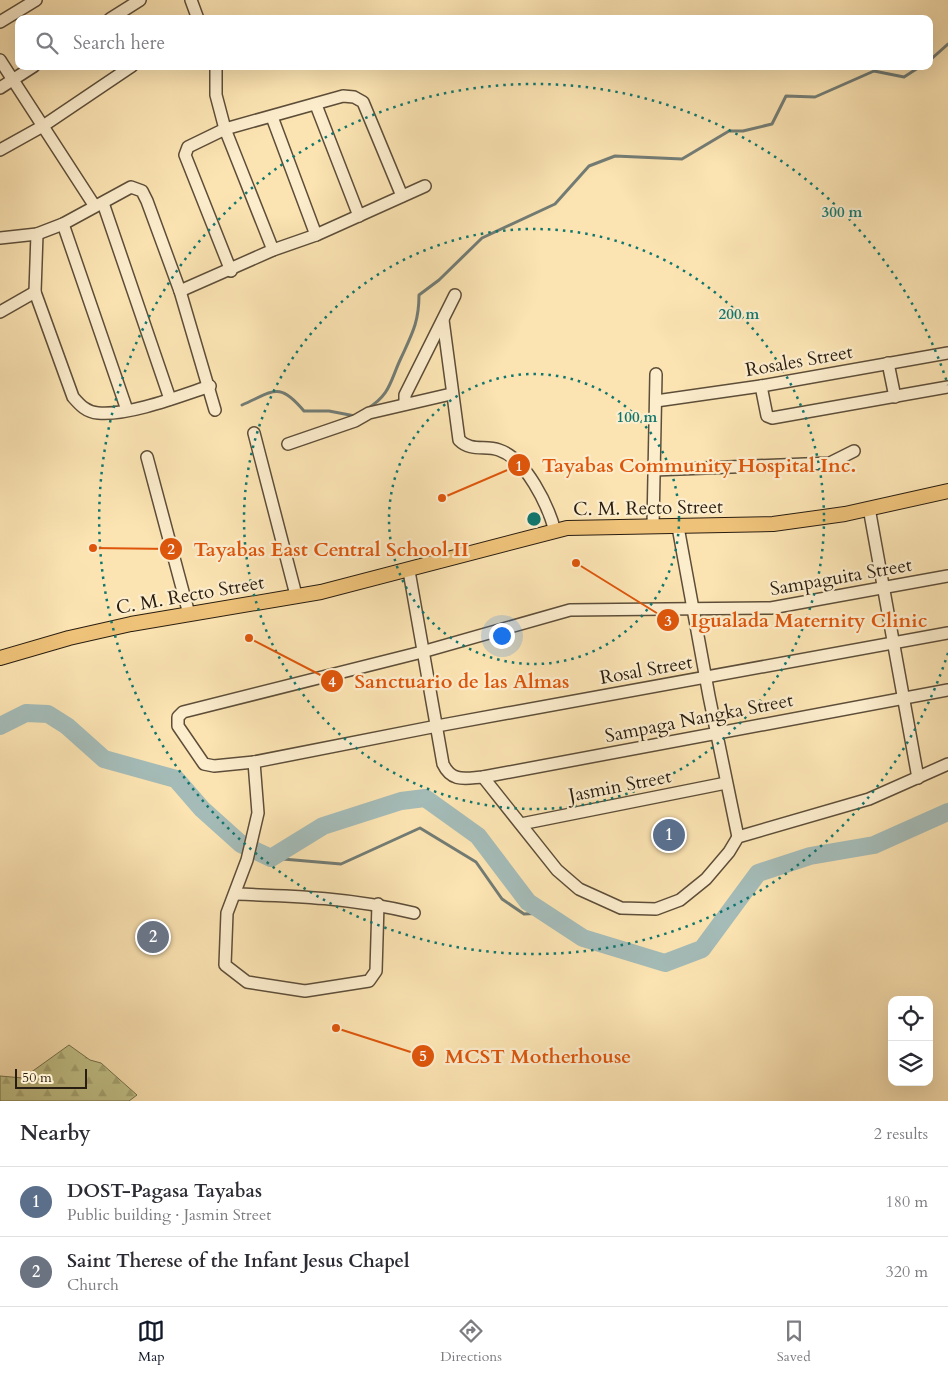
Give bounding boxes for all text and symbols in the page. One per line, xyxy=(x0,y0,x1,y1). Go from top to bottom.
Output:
search box xyxy=(15,15,933,70)
icon: search xyxy=(33,29,61,57)
text: Search here xyxy=(73,30,165,56)
text: 300 m xyxy=(822,202,863,222)
text: 200 m xyxy=(719,304,760,324)
street label: Rosales Street xyxy=(743,339,855,383)
text: 100 m xyxy=(617,407,658,427)
callout: Tayabas Community Hospital Inc. xyxy=(507,448,866,483)
text: Tayabas Community Hospital Inc. xyxy=(542,452,856,479)
text: 1 xyxy=(515,456,523,476)
street label: C. M. Recto Street xyxy=(573,494,723,522)
centre of rings xyxy=(525,510,543,528)
callout: Tayabas East Central School II xyxy=(158,532,478,567)
text: Tayabas East Central School II xyxy=(193,536,469,563)
text: 2 xyxy=(167,539,175,559)
street label: Sampaguita Street xyxy=(768,552,914,602)
street label: C. M. Recto Street xyxy=(114,569,266,621)
callout: Igualada Maternity Clinic xyxy=(656,603,938,638)
text: Igualada Maternity Clinic xyxy=(691,607,927,634)
text: 3 xyxy=(664,611,672,631)
your location xyxy=(489,623,515,649)
street label: Rosal Street xyxy=(598,649,694,691)
callout: Sanctuario de las Almas xyxy=(320,664,580,699)
text: Sanctuario de las Almas xyxy=(354,668,570,695)
text: 4 xyxy=(328,672,336,692)
street label: Sampaga Nangka Street xyxy=(603,687,795,749)
street label: Jasmin Street xyxy=(564,763,674,809)
pin: 1 xyxy=(653,816,685,854)
pin: 2 xyxy=(137,918,169,956)
map controls xyxy=(888,996,933,1086)
button: locate xyxy=(888,996,933,1041)
callout: MCST Motherhouse xyxy=(410,1038,642,1073)
button: layers xyxy=(888,1041,933,1086)
text: MCST Motherhouse xyxy=(445,1043,631,1070)
text: 5 xyxy=(419,1046,427,1066)
scale bar xyxy=(15,1066,88,1089)
text: 50 m xyxy=(22,1068,52,1087)
text: Nearby xyxy=(20,1119,91,1148)
text: 2 results xyxy=(874,1123,928,1145)
text: DOST-Pagasa Tayabas xyxy=(67,1178,262,1204)
text: 1 xyxy=(32,1191,40,1213)
text: 180 m xyxy=(886,1191,928,1213)
text: Public building · Jasmin Street xyxy=(67,1204,271,1226)
text: Saint Therese of the Infant Jesus Chapel xyxy=(67,1248,409,1274)
text: 2 xyxy=(32,1261,40,1283)
text: 320 m xyxy=(886,1261,928,1283)
text: Church xyxy=(67,1274,119,1296)
tab: Map xyxy=(137,1317,165,1366)
tab: Directions xyxy=(440,1317,502,1366)
tab: Saved xyxy=(777,1317,811,1366)

